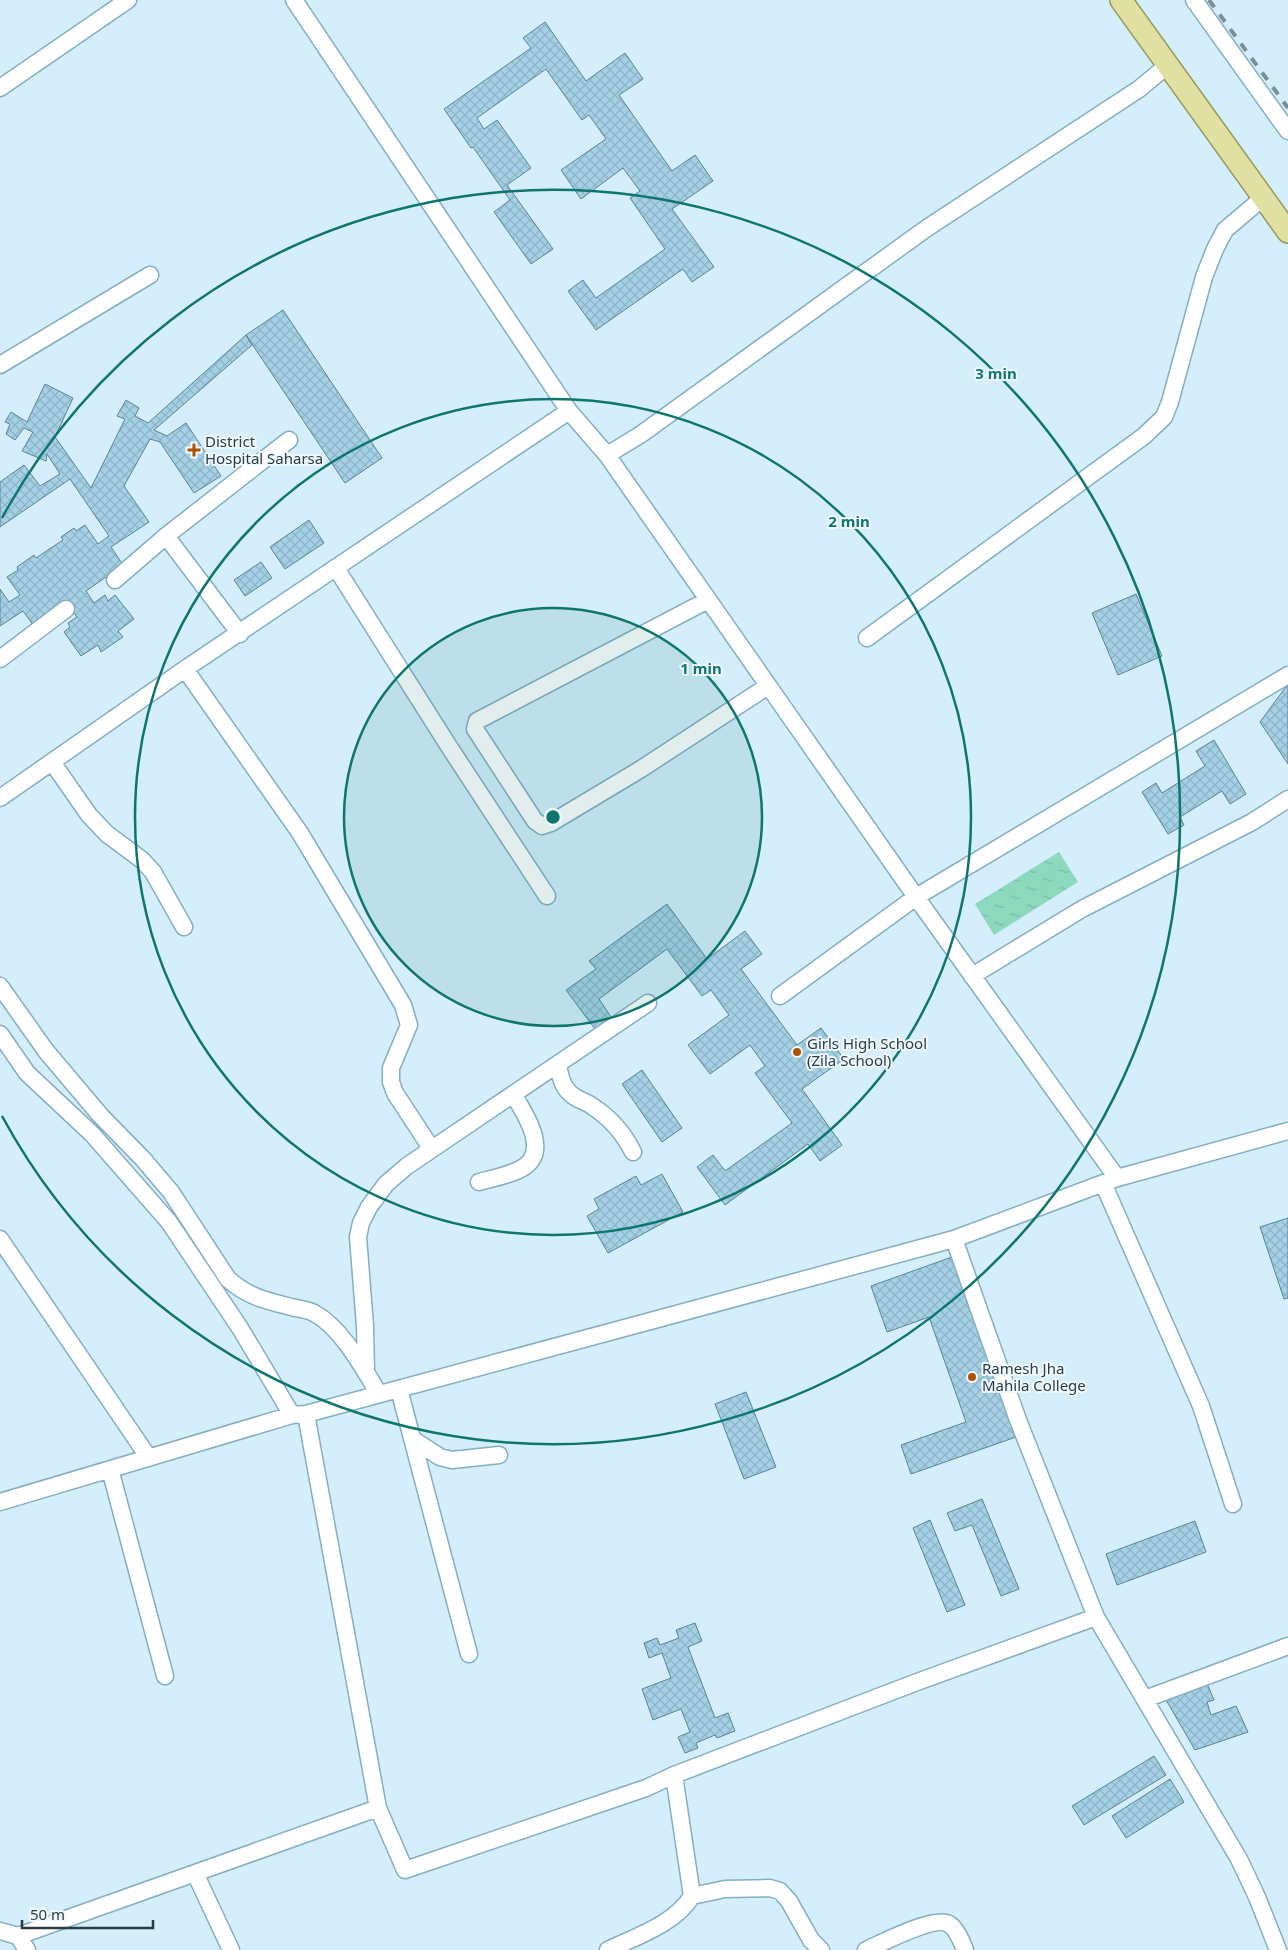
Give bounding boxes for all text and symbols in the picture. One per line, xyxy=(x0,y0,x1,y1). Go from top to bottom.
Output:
text: 3 min xyxy=(975,363,1017,383)
place label: District Hospital Saharsa xyxy=(205,431,323,468)
marker: District Hospital Saharsa xyxy=(187,443,201,457)
text: 2 min xyxy=(828,511,870,531)
text: 1 min xyxy=(680,658,722,678)
centre of rings xyxy=(544,808,562,826)
place label: Girls High School (Zila School) xyxy=(807,1033,927,1070)
marker: Girls High School (Zila School) xyxy=(791,1046,803,1058)
place label: Ramesh Jha Mahila College xyxy=(982,1358,1086,1395)
marker: Ramesh Jha Mahila College xyxy=(966,1371,978,1383)
scale bar xyxy=(22,1898,154,1930)
text: 50 m xyxy=(30,1904,65,1924)

